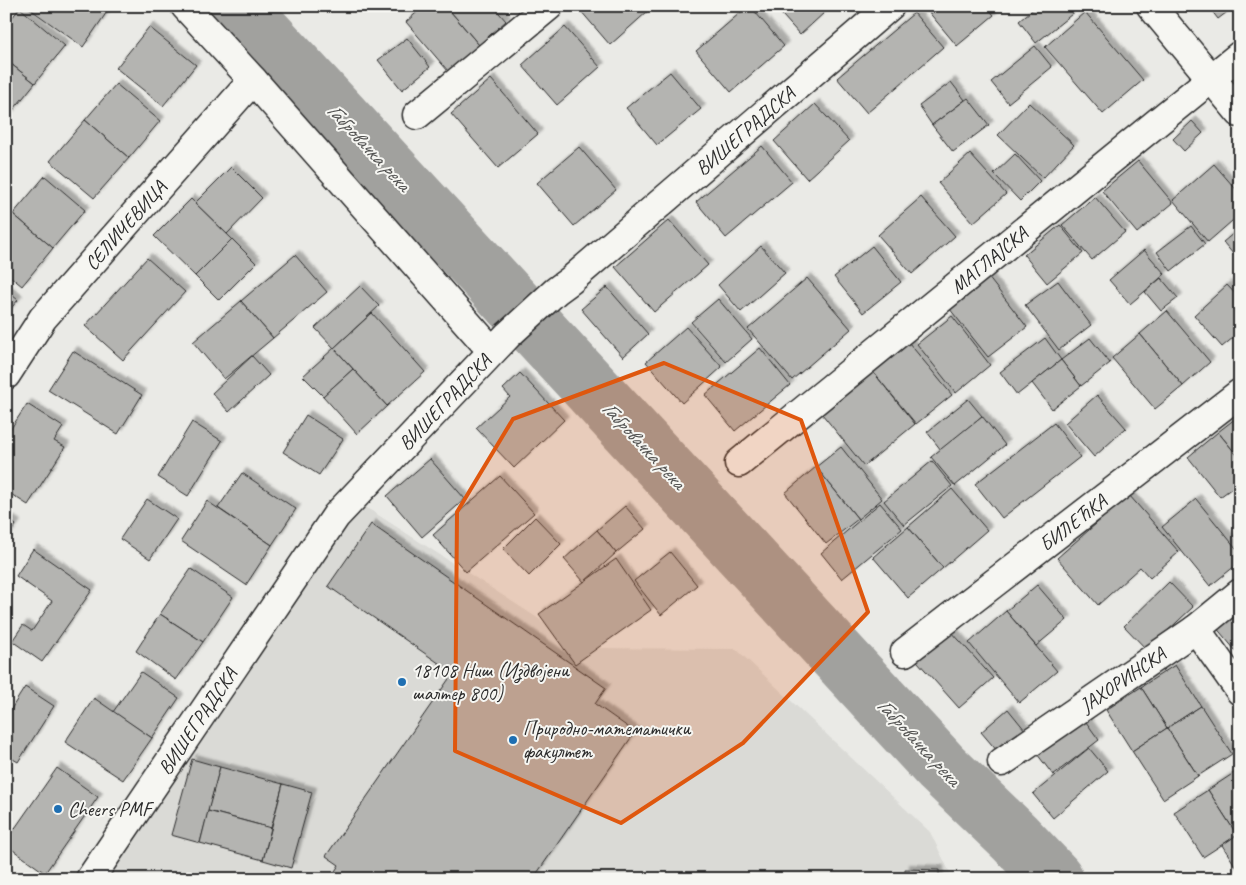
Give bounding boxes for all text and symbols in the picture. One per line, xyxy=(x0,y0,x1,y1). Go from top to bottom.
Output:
street label: ВИШЕГРАДСКА xyxy=(690,80,801,180)
water label: Габровачка река xyxy=(322,98,418,198)
street label: СЕЛИЧЕВИЦА xyxy=(79,174,172,275)
street label: МАГЛАЈСКА xyxy=(945,220,1033,299)
street label: ВИШЕГРАДСКА xyxy=(393,348,497,455)
water label: Габровачка река xyxy=(597,396,693,496)
street label: БИЛЕЋКА xyxy=(1034,488,1112,556)
street label: ЈАХОРИНСКА xyxy=(1074,641,1171,718)
place label: 18108 Ниш (Издвојени шалтер 800) xyxy=(412,658,570,706)
street label: ВИШЕГРАДСКА xyxy=(152,662,243,779)
marker: 18108 Ниш (Издвојени шалтер 800) xyxy=(396,676,408,688)
water label: Габровачка река xyxy=(872,693,968,793)
place label: Природно-математички факултет xyxy=(523,716,692,764)
marker: Природно-математички факултет xyxy=(507,734,519,746)
place label: Cheers PMF xyxy=(68,797,155,822)
marker: Cheers PMF xyxy=(52,803,64,815)

